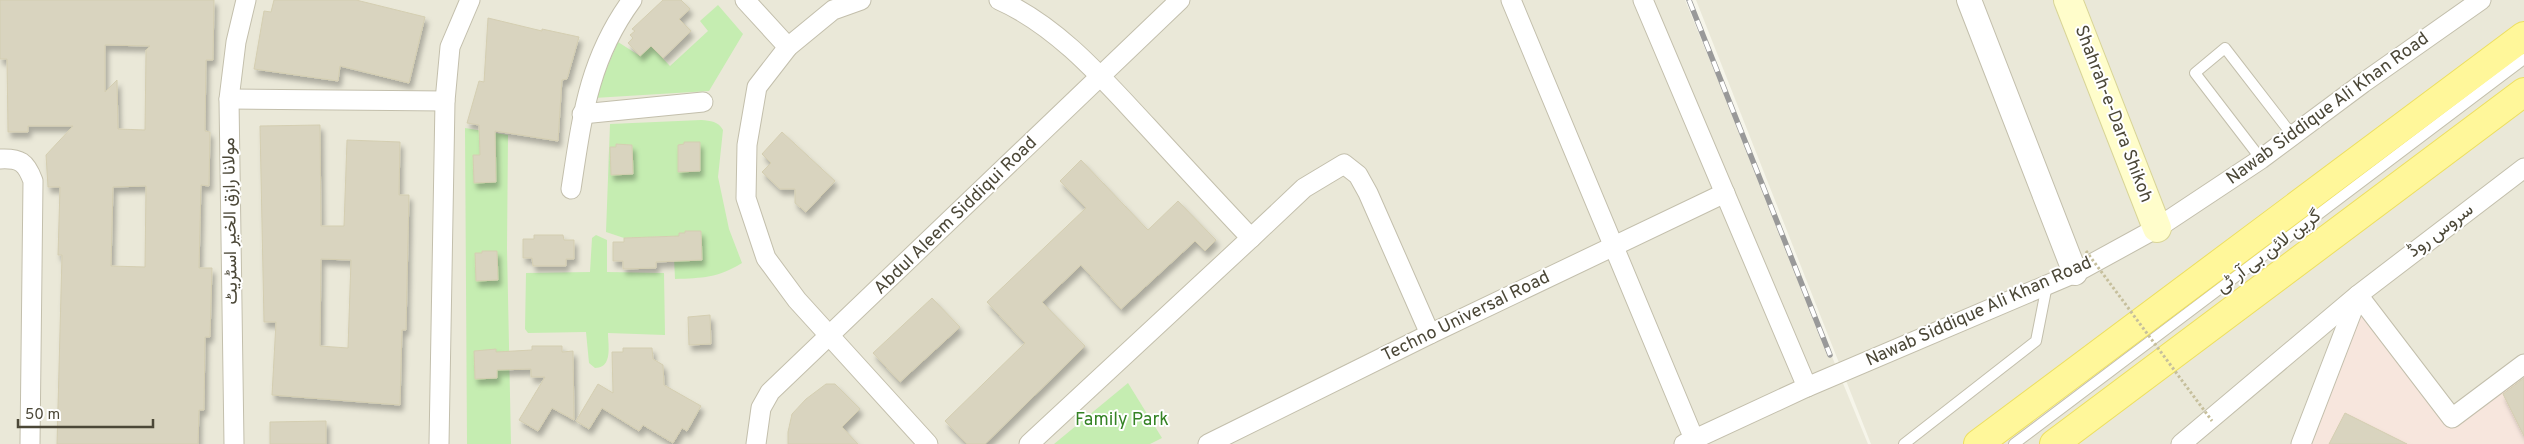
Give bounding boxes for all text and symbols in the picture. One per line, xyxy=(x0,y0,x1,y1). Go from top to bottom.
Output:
street label: Shahrah-e-Dara Shikoh xyxy=(2069,22,2157,206)
street label: Nawab Siddique Ali Khan Road xyxy=(2222,28,2434,190)
street label: Abdul Aleem Siddiqui Road xyxy=(869,132,1043,300)
street label: مولانا رازق الخیر اسٹریٹ xyxy=(218,137,244,305)
street label: سروس روڈ xyxy=(2403,199,2479,263)
street label: گرین لائن بی آر ٹی xyxy=(2212,205,2326,299)
street label: Nawab Siddique Ali Khan Road xyxy=(1862,252,2096,372)
street label: Techno Universal Road xyxy=(1378,266,1554,368)
scale bar xyxy=(18,396,152,428)
text: 50 m xyxy=(25,406,60,425)
park label: Family Park xyxy=(1075,409,1169,432)

